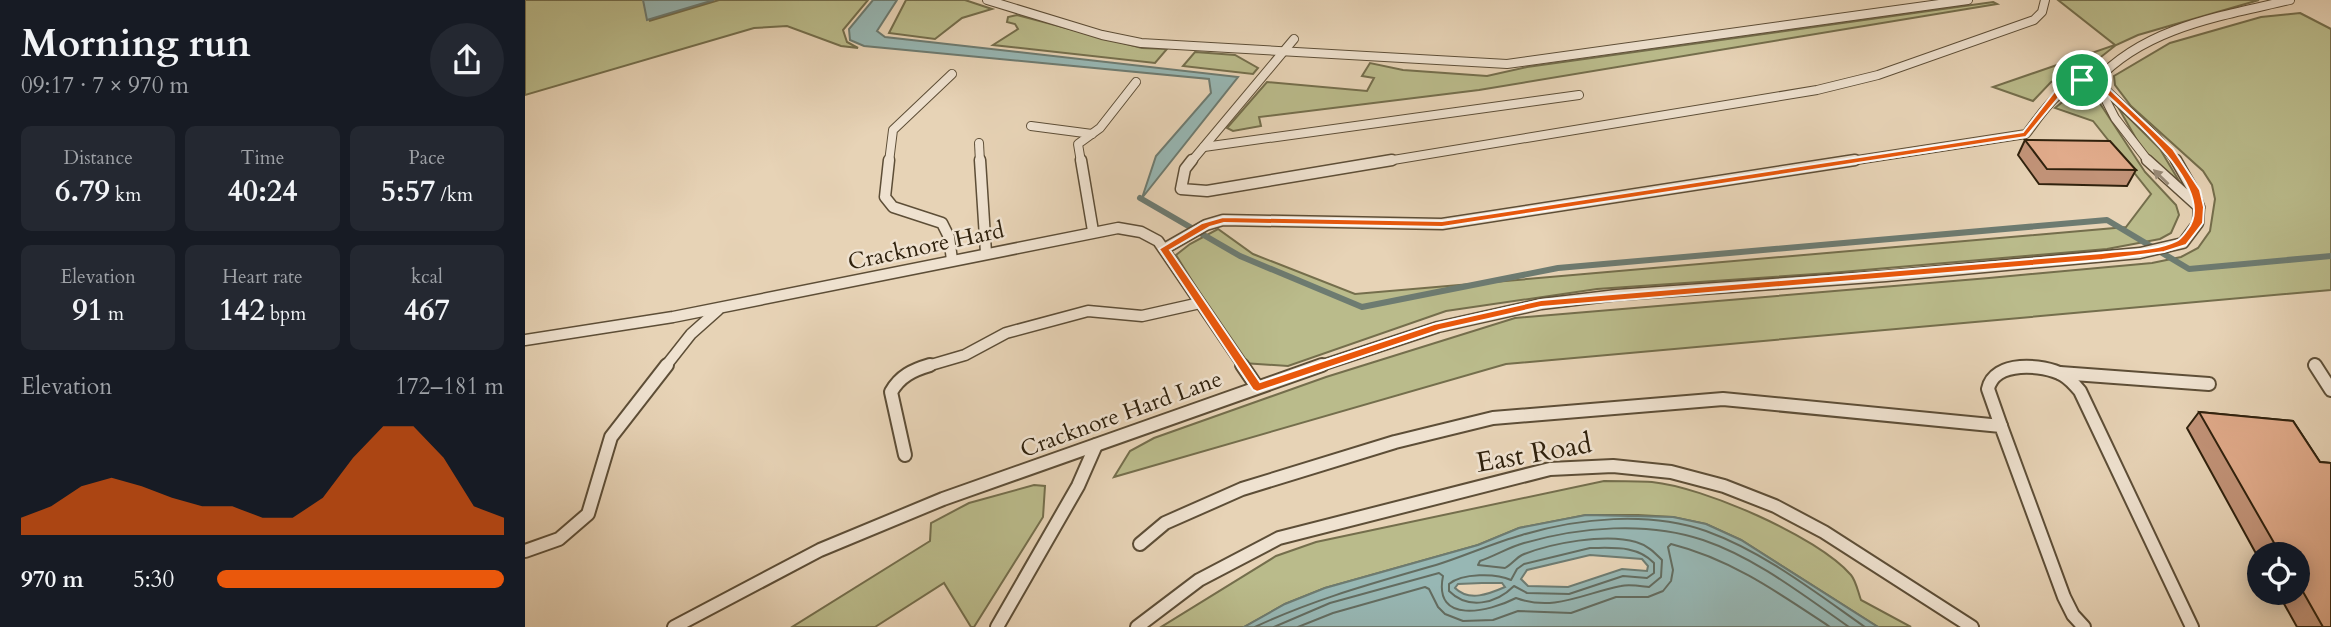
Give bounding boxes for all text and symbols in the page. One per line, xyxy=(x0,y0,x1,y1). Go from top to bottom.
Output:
text: Morning run xyxy=(21,18,251,70)
button: share xyxy=(430,23,504,97)
pin xyxy=(2052,50,2112,110)
icon: arrive xyxy=(2063,61,2101,99)
text: 09:17 · 7 × 970 m xyxy=(21,70,189,101)
text: Distance xyxy=(63,145,133,171)
text: Time xyxy=(241,145,284,171)
text: Pace xyxy=(408,145,445,171)
one-way arrow xyxy=(2153,169,2170,185)
text: 6.79 xyxy=(55,171,110,212)
text: 40:24 xyxy=(227,171,298,212)
text: 5:57 xyxy=(381,171,435,212)
text: km xyxy=(110,182,141,208)
text: /km xyxy=(435,182,473,208)
street label: Cracknore Hard xyxy=(845,214,1008,278)
text: Elevation xyxy=(60,264,136,290)
text: Heart rate xyxy=(222,264,303,290)
text: kcal xyxy=(411,264,443,290)
text: 91 xyxy=(72,290,103,331)
text: 142 xyxy=(219,290,265,331)
text: 467 xyxy=(404,290,450,331)
text: m xyxy=(103,301,124,327)
text: bpm xyxy=(265,301,306,327)
street label: Cracknore Hard Lane xyxy=(1016,363,1226,465)
text: Elevation xyxy=(21,371,112,402)
text: 172–181 m xyxy=(395,371,504,402)
street label: East Road xyxy=(1473,424,1595,482)
map controls xyxy=(2247,542,2310,605)
button: locate xyxy=(2247,542,2310,605)
text: 970 m xyxy=(21,564,84,595)
text: 5:30 xyxy=(133,564,174,595)

